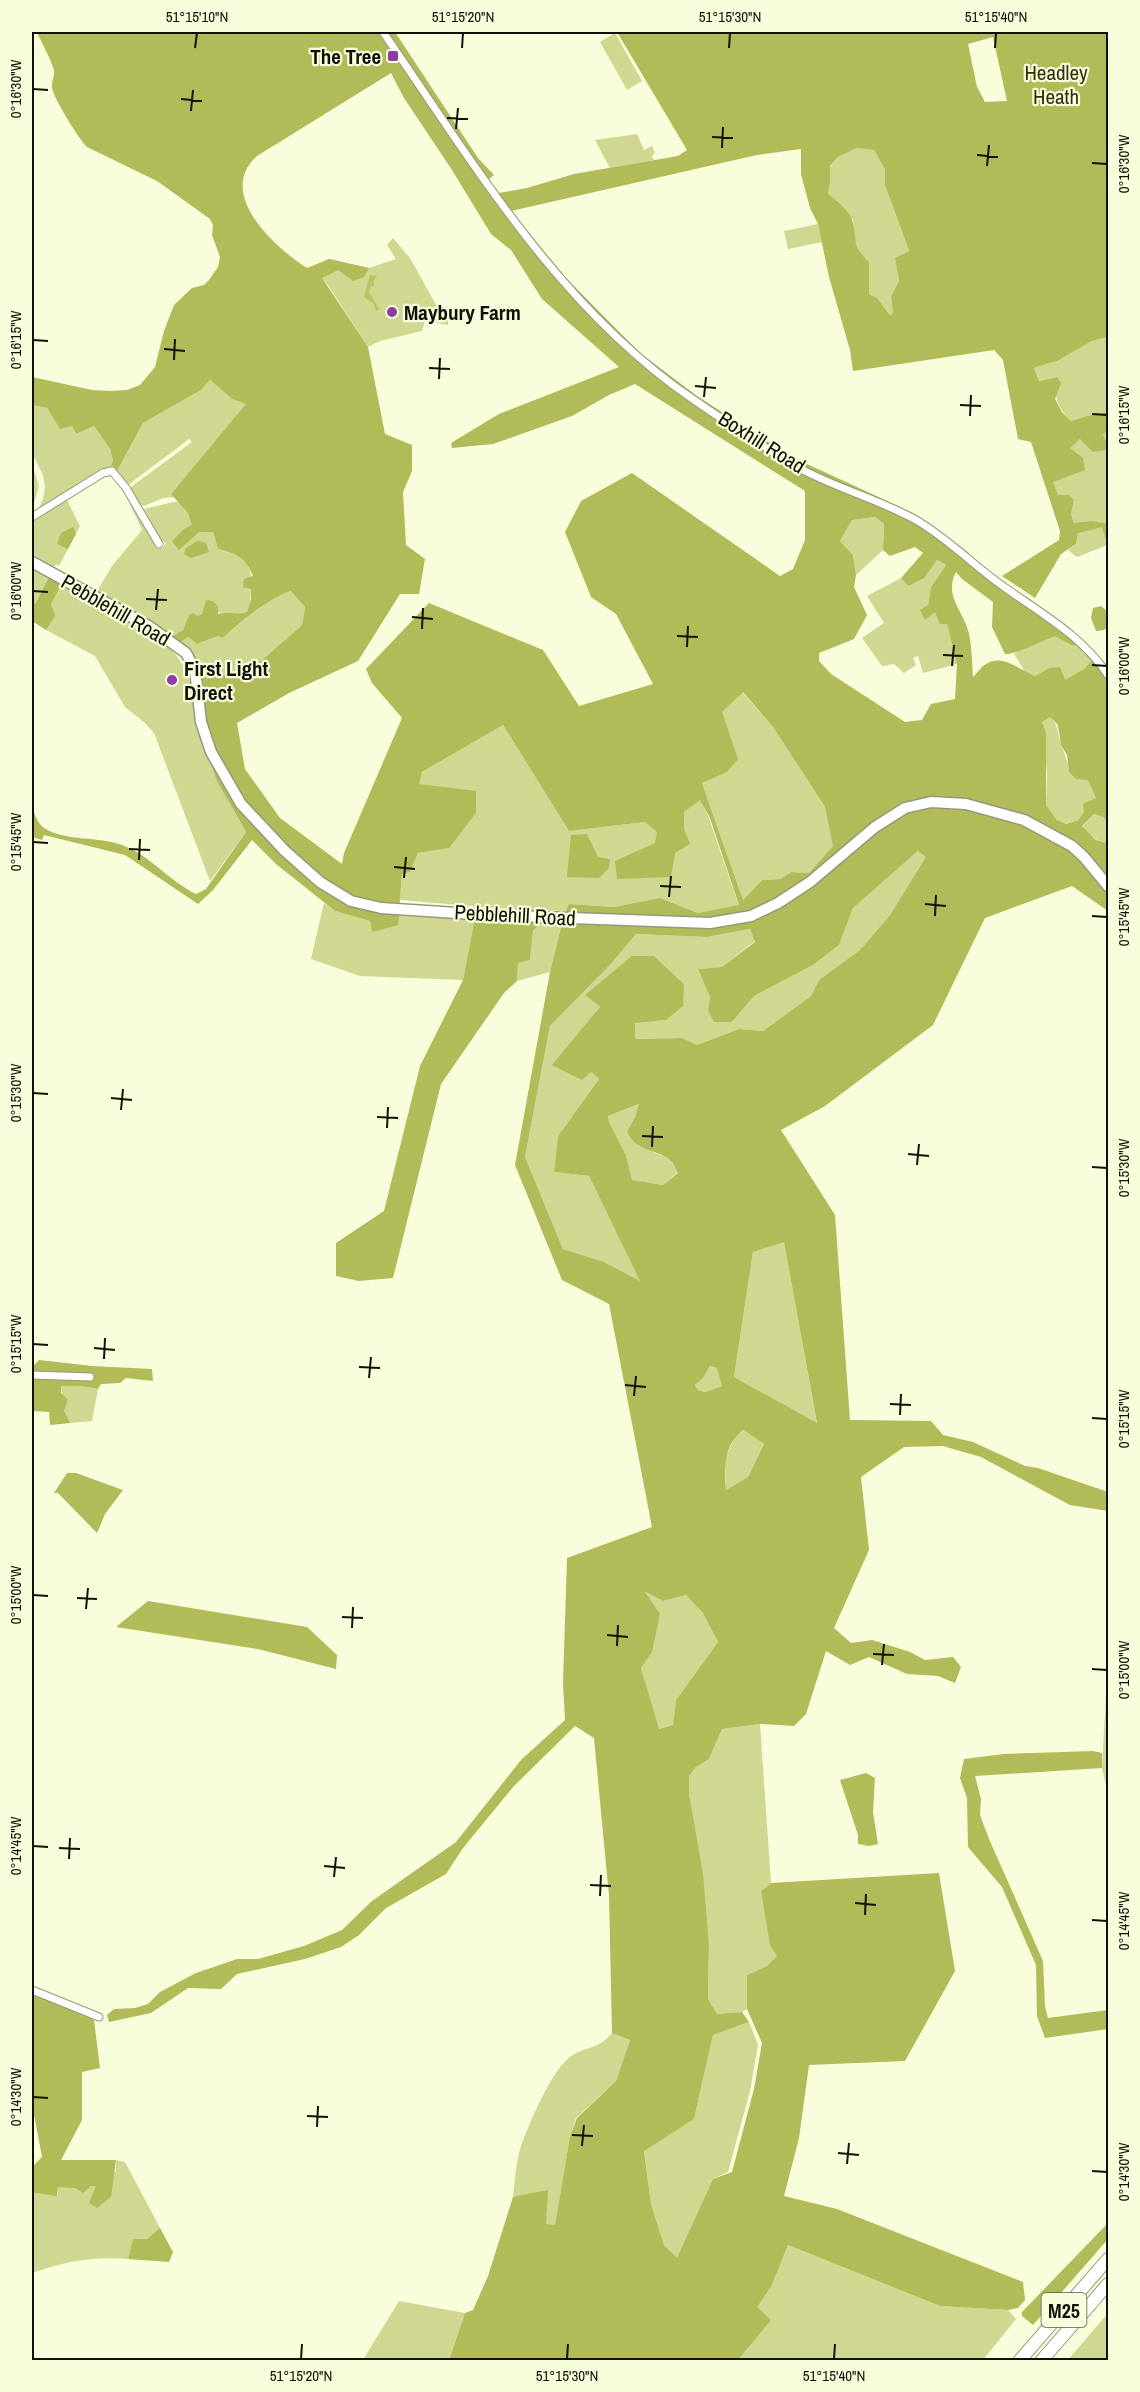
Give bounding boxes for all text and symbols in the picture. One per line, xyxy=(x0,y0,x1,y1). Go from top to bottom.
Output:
text: 51°15'10"N xyxy=(166,6,228,27)
text: 51°15'20"N xyxy=(432,6,494,27)
text: 51°15'30"N xyxy=(699,6,761,27)
text: 51°15'40"N xyxy=(965,6,1027,27)
place label: The Tree xyxy=(310,42,381,71)
marker: The Tree xyxy=(386,49,400,63)
park label: Headley Heath xyxy=(1024,58,1088,111)
text: 0°16'30"W xyxy=(5,59,26,118)
text: 0°16'30"W xyxy=(1113,134,1134,193)
place label: Maybury Farm xyxy=(404,298,521,327)
marker: Maybury Farm xyxy=(385,305,399,319)
text: 0°16'15"W xyxy=(5,310,26,369)
text: 0°16'15"W xyxy=(1113,385,1134,444)
street label: Boxhill Road xyxy=(713,404,811,480)
text: 0°16'00"W xyxy=(5,561,26,620)
street label: Pebblehill Road xyxy=(56,567,176,653)
text: 0°16'00"W xyxy=(1113,636,1134,695)
place label: First Light Direct xyxy=(184,654,268,707)
marker: First Light Direct xyxy=(165,673,179,687)
text: 0°15'45"W xyxy=(5,812,26,871)
text: 0°15'45"W xyxy=(1113,887,1134,946)
street label: Pebblehill Road xyxy=(454,897,576,933)
text: 0°15'30"W xyxy=(5,1063,26,1122)
text: 0°15'30"W xyxy=(1113,1138,1134,1197)
text: 0°15'15"W xyxy=(5,1314,26,1373)
text: 0°15'15"W xyxy=(1113,1389,1134,1448)
text: 0°15'00"W xyxy=(5,1565,26,1624)
text: 0°15'00"W xyxy=(1113,1640,1134,1699)
text: 0°14'45"W xyxy=(5,1816,26,1875)
text: 0°14'45"W xyxy=(1113,1891,1134,1950)
text: 0°14'30"W xyxy=(5,2067,26,2126)
text: 0°14'30"W xyxy=(1113,2142,1134,2201)
road number: M25 xyxy=(1042,2293,1086,2327)
text: 51°15'20"N xyxy=(270,2365,332,2386)
text: 51°15'30"N xyxy=(536,2365,598,2386)
text: 51°15'40"N xyxy=(803,2365,865,2386)

